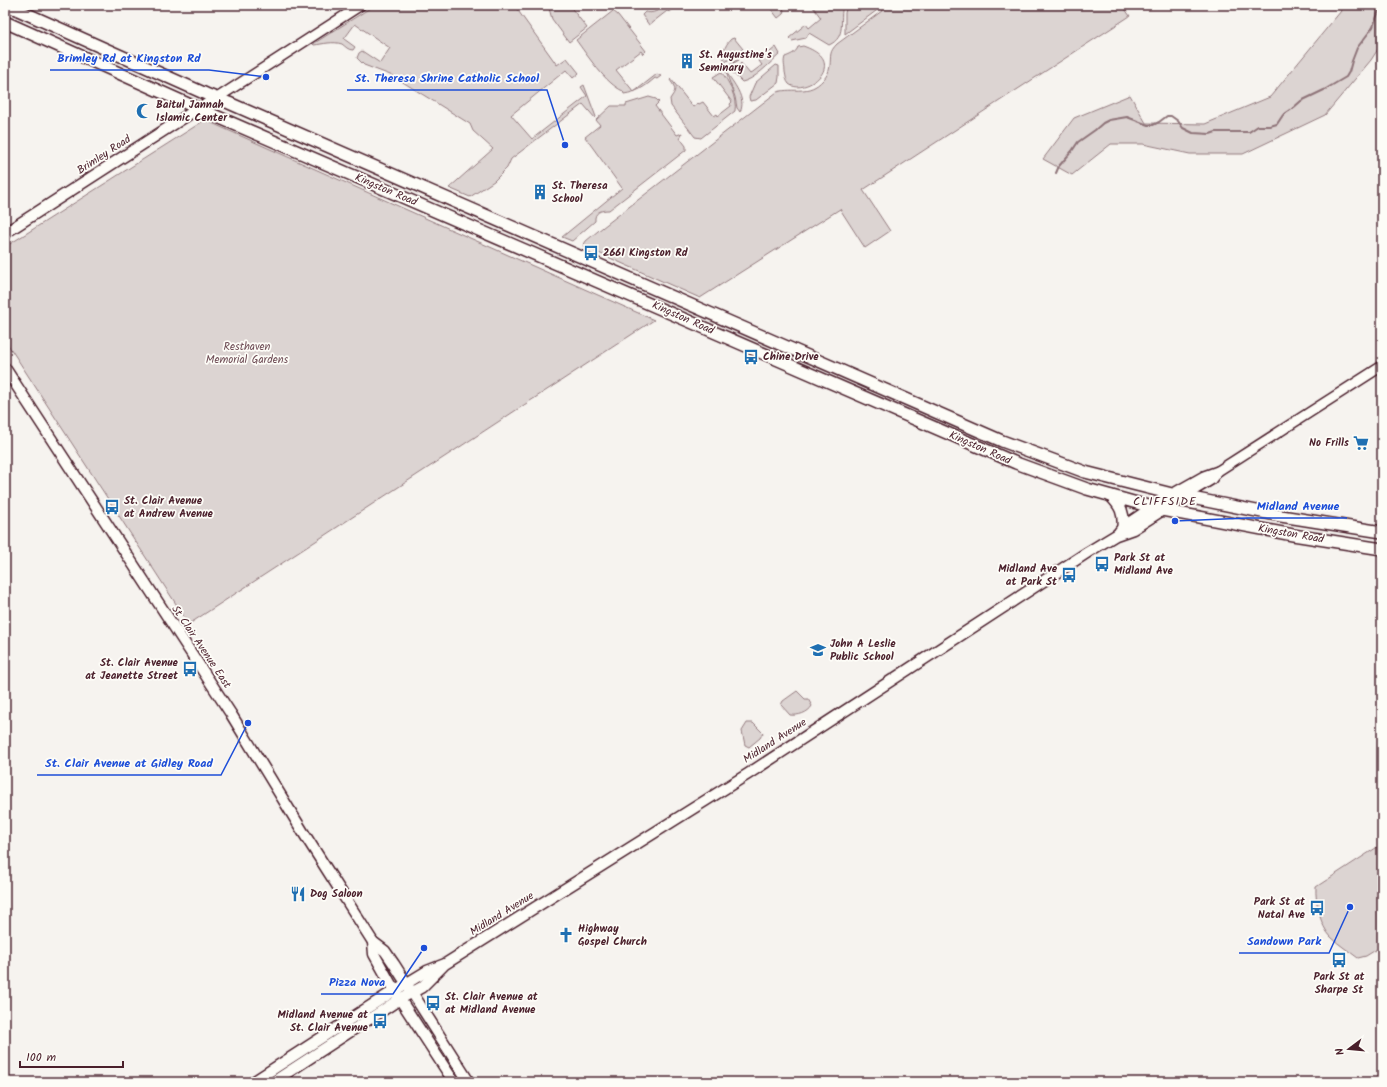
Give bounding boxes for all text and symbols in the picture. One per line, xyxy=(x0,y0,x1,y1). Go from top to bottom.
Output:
callout: Brimley Rd at Kingston Rd xyxy=(50,46,209,70)
place label: St. Augustine's Seminary xyxy=(699,46,773,77)
text: Brimley Rd at Kingston Rd xyxy=(57,49,201,68)
building icon: St. Augustine's Seminary xyxy=(678,52,696,70)
callout: St. Theresa Shrine Catholic School xyxy=(347,66,547,90)
text: St. Theresa Shrine Catholic School xyxy=(355,69,540,88)
place label: Baitul Jannah Islamic Center xyxy=(156,96,228,127)
mosque icon: Baitul Jannah Islamic Center xyxy=(135,102,153,120)
street label: Brimley Road xyxy=(73,130,135,179)
street label: Kingston Road xyxy=(352,169,421,211)
place label: St. Theresa School xyxy=(552,177,608,208)
building icon: St. Theresa School xyxy=(531,183,549,201)
bus stop icon: 2661 Kingston Rd xyxy=(582,244,600,262)
place label: 2661 Kingston Rd xyxy=(603,244,689,262)
street label: Kingston Road xyxy=(649,296,717,340)
park label: Resthaven Memorial Gardens xyxy=(206,338,289,369)
bus stop icon: Chine Drive xyxy=(742,348,760,366)
place label: Chine Drive xyxy=(763,348,819,366)
street label: Kingston Road xyxy=(946,426,1014,470)
place label: No Frills xyxy=(1309,434,1350,452)
supermarket icon: No Frills xyxy=(1352,434,1370,452)
place label: St. Clair Avenue at Andrew Avenue xyxy=(124,492,214,523)
district label: CLIFFSIDE xyxy=(1133,492,1197,511)
callout: Midland Avenue xyxy=(1248,494,1347,518)
text: Midland Avenue xyxy=(1257,497,1339,516)
bus stop icon: St. Clair Avenue at Andrew Avenue xyxy=(103,498,121,516)
street label: Kingston Road xyxy=(1257,519,1326,549)
place label: Park St at Midland Ave xyxy=(1114,549,1173,580)
bus stop icon: Park St at Midland Ave xyxy=(1093,555,1111,573)
place label: Midland Ave at Park St xyxy=(998,560,1058,591)
bus stop icon: Midland Ave at Park St xyxy=(1060,566,1078,584)
street label: St Clair Avenue East xyxy=(166,602,236,693)
place label: John A Leslie Public School xyxy=(830,635,896,666)
school or university icon: John A Leslie Public School xyxy=(809,641,827,659)
place label: St. Clair Avenue at Jeanette Street xyxy=(85,654,179,685)
bus stop icon: St. Clair Avenue at Jeanette Street xyxy=(181,660,199,678)
street label: Midland Avenue xyxy=(740,714,810,768)
callout: St. Clair Avenue at Gidley Road xyxy=(37,751,221,775)
text: St. Clair Avenue at Gidley Road xyxy=(45,754,213,773)
restaurant icon: Dog Saloon xyxy=(289,885,307,903)
place label: Dog Saloon xyxy=(310,885,363,903)
street label: Midland Avenue xyxy=(466,887,538,941)
place label: Park St at Natal Ave xyxy=(1254,893,1306,924)
bus stop icon: Park St at Natal Ave xyxy=(1308,899,1326,917)
place label: Highway Gospel Church xyxy=(578,920,647,951)
church icon: Highway Gospel Church xyxy=(557,926,575,944)
callout: Sandown Park xyxy=(1239,929,1329,953)
text: Sandown Park xyxy=(1247,932,1322,951)
bus stop icon: Park St at Sharpe St xyxy=(1330,951,1348,969)
place label: Park St at Sharpe St xyxy=(1313,968,1366,999)
callout: Pizza Nova xyxy=(321,970,393,994)
text: Pizza Nova xyxy=(329,973,385,992)
place label: St. Clair Avenue at at Midland Avenue xyxy=(445,988,539,1019)
bus stop icon: St. Clair Avenue at at Midland Avenue xyxy=(424,994,442,1012)
place label: Midland Avenue at St. Clair Avenue xyxy=(278,1006,369,1037)
bus stop icon: Midland Avenue at St. Clair Avenue xyxy=(371,1012,389,1030)
north arrow xyxy=(1329,1029,1369,1069)
scale bar xyxy=(20,1043,123,1069)
text: N xyxy=(1331,1046,1350,1057)
text: 100 m xyxy=(26,1048,57,1067)

